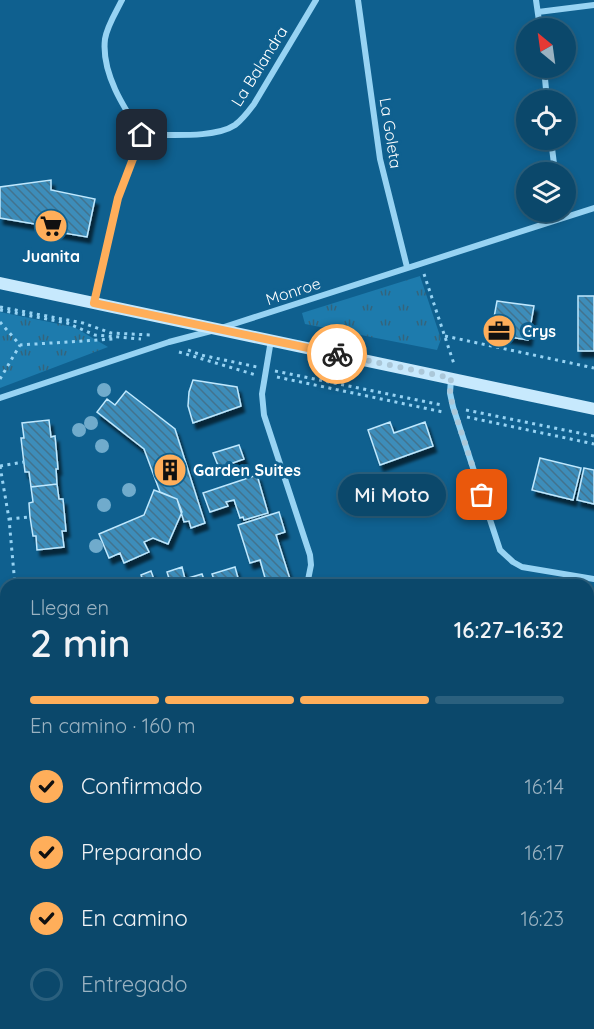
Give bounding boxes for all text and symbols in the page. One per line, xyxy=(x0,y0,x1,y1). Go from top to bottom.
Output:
north arrow xyxy=(516,18,576,78)
map controls xyxy=(516,18,576,222)
street label: La Balandra xyxy=(226,22,292,110)
button: locate xyxy=(516,90,576,150)
street label: La Goleta xyxy=(376,96,406,170)
pin xyxy=(116,109,167,160)
icon: home xyxy=(125,118,158,151)
button: layers xyxy=(516,162,576,222)
supermarket icon: Juanita xyxy=(33,208,69,244)
place label: Juanita xyxy=(22,246,80,266)
street label: Monroe xyxy=(263,273,323,309)
office icon: Crys xyxy=(481,313,517,349)
place label: Crys xyxy=(522,321,556,341)
courier xyxy=(307,324,367,384)
icon: bike xyxy=(321,338,354,371)
building icon: Garden Suites xyxy=(152,452,188,488)
place label: Garden Suites xyxy=(193,460,301,480)
pin xyxy=(456,469,507,520)
callout: Mi Moto xyxy=(338,474,446,516)
icon: bag xyxy=(465,478,498,511)
text: Mi Moto xyxy=(354,482,430,507)
text: Llega en xyxy=(30,595,109,620)
text: 16:27–16:32 xyxy=(454,616,564,644)
text: 2 min xyxy=(30,618,131,667)
text: En camino · 160 m xyxy=(30,713,196,738)
icon: check xyxy=(30,770,63,803)
text: Confirmado xyxy=(81,772,202,800)
text: 16:14 xyxy=(524,774,564,799)
icon: check xyxy=(30,836,63,869)
text: Preparando xyxy=(81,838,202,866)
text: 16:17 xyxy=(524,840,564,865)
icon: check xyxy=(30,902,63,935)
text: En camino xyxy=(81,904,188,932)
text: 16:23 xyxy=(521,906,564,931)
text: Entregado xyxy=(81,970,188,998)

